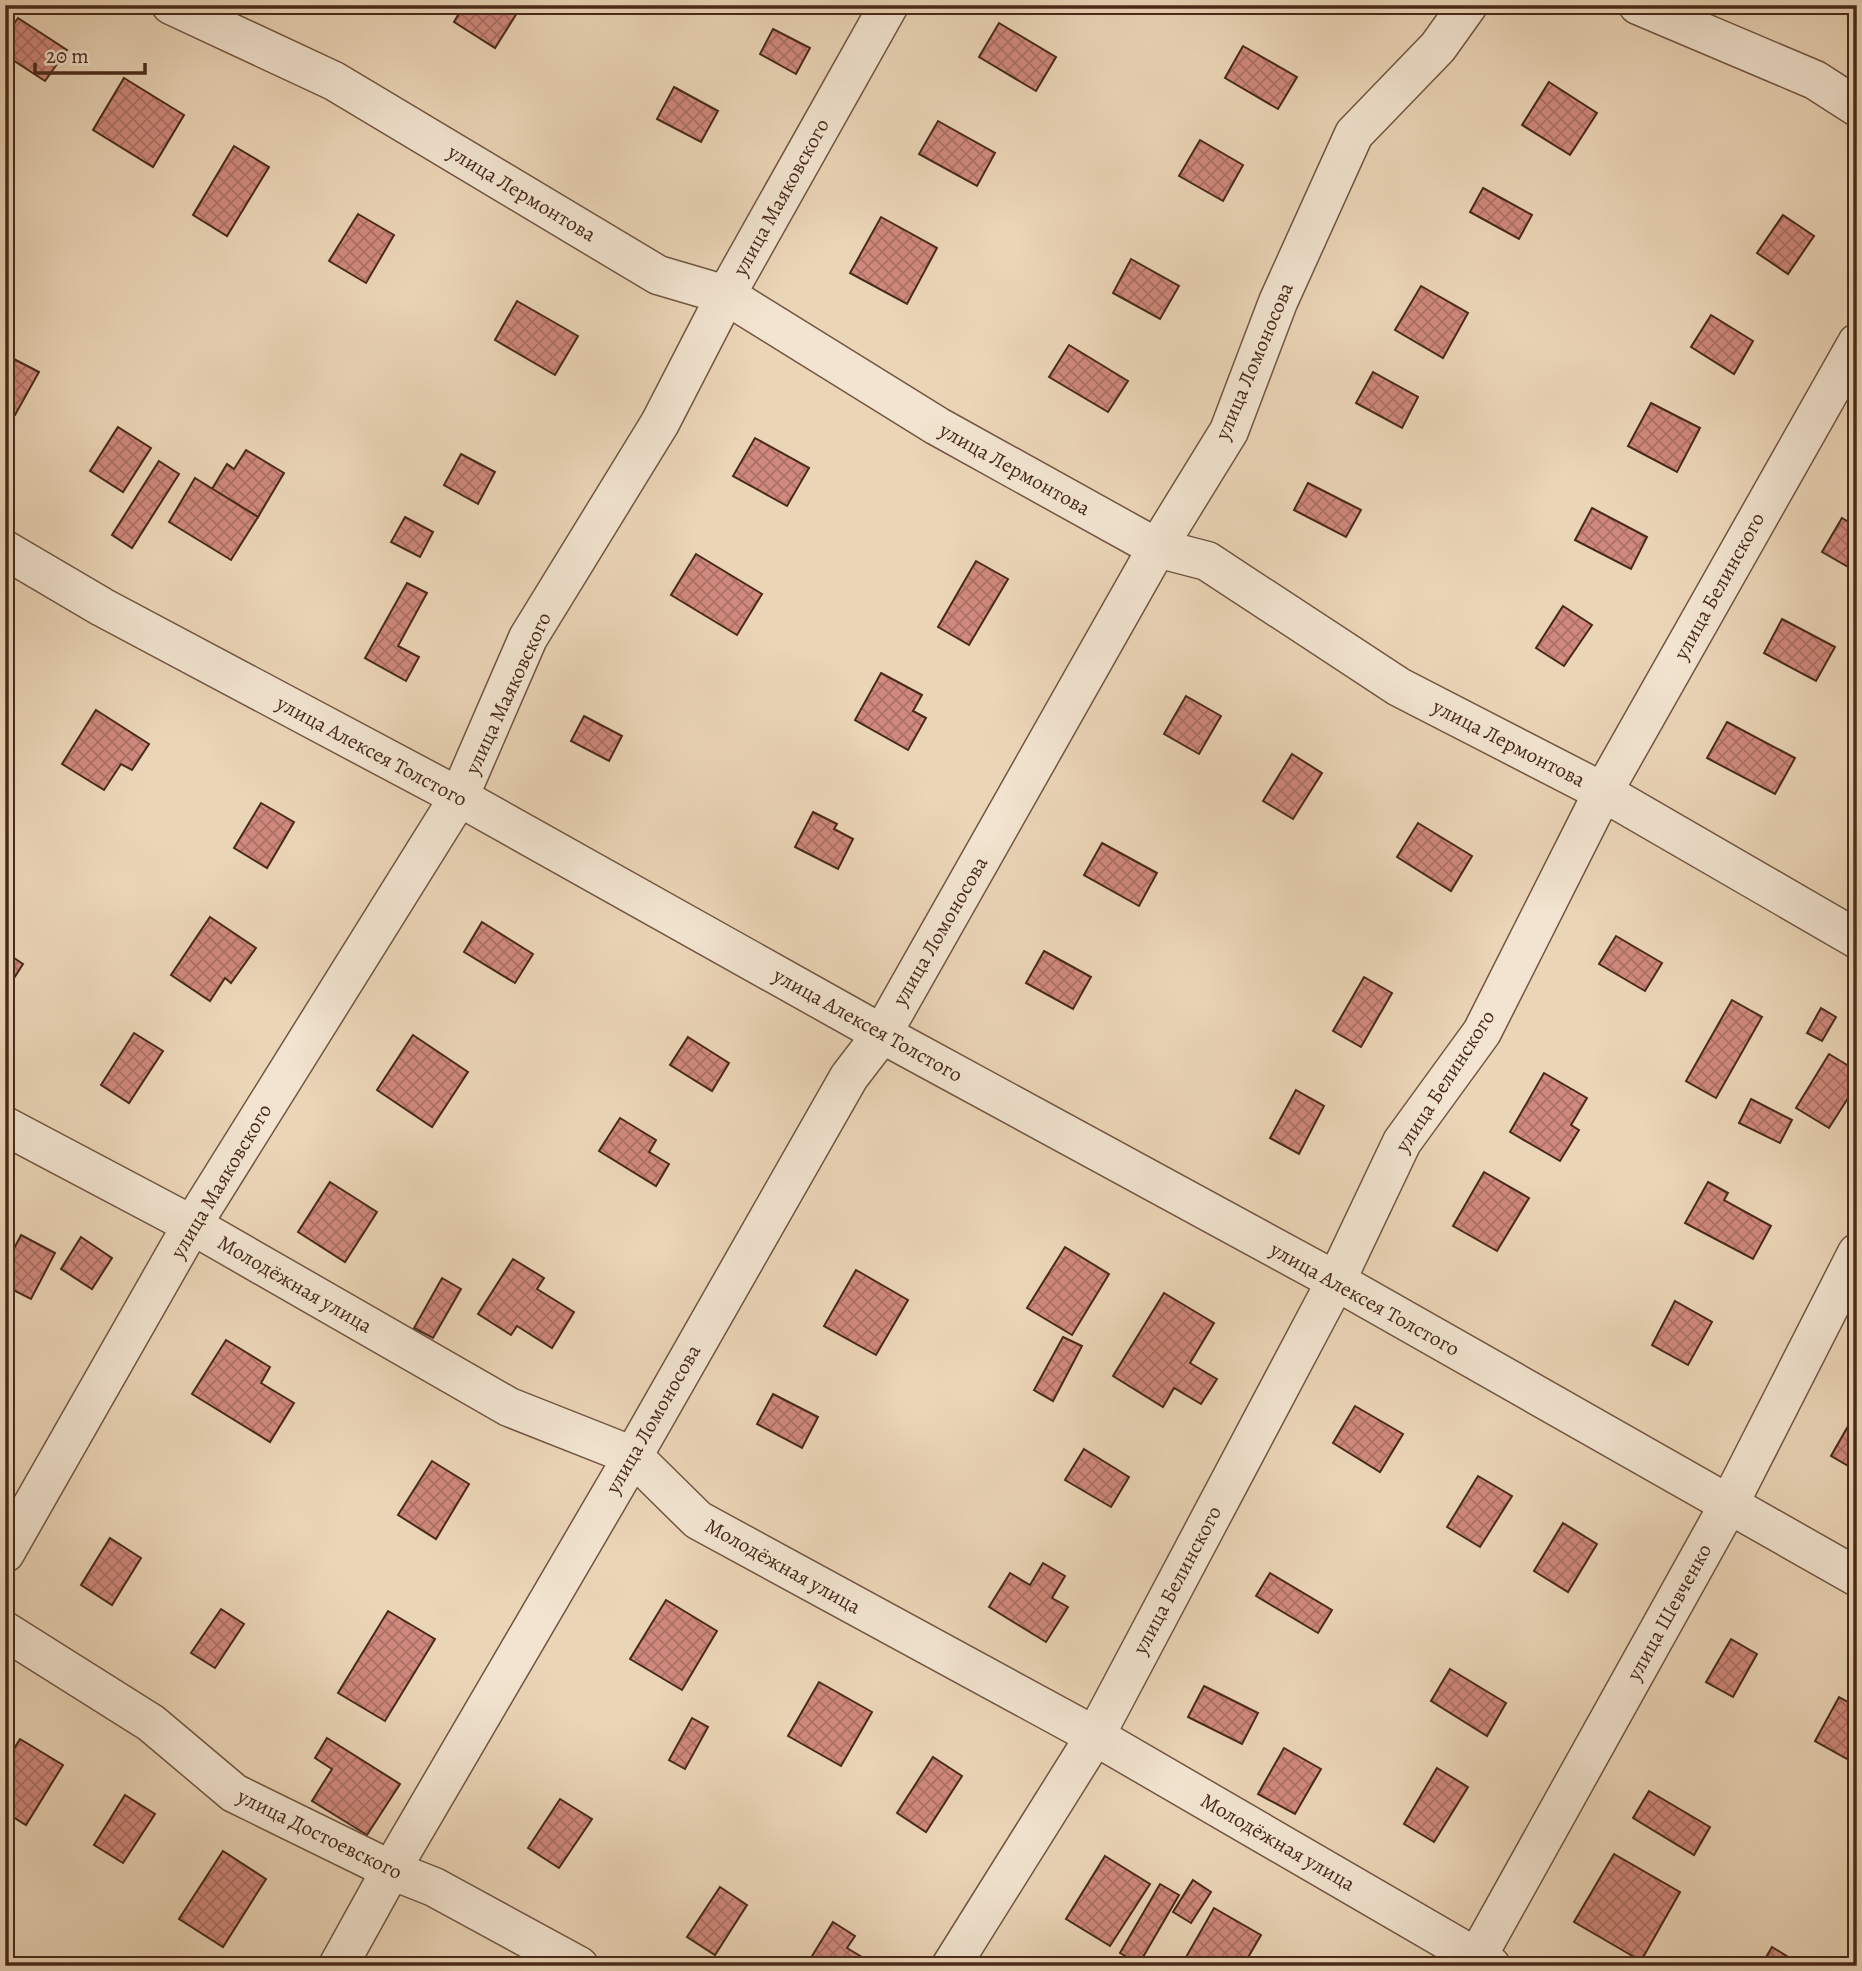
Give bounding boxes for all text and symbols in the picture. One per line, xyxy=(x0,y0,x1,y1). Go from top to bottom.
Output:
scale bar xyxy=(35,32,145,76)
text: 20 m xyxy=(46,42,89,70)
street label: улица Маяковского xyxy=(726,113,836,282)
street label: улица Лермонтова xyxy=(442,137,602,248)
street label: улица Ломоносова xyxy=(1208,278,1300,445)
street label: улица Лермонтова xyxy=(934,416,1096,522)
street label: улица Белинского xyxy=(1666,507,1771,666)
street label: улица Маяковского xyxy=(458,607,558,780)
street label: улица Алексея Толстого xyxy=(271,688,472,813)
street label: улица Лермонтова xyxy=(1427,692,1591,794)
street label: улица Ломоносова xyxy=(885,851,994,1012)
street label: улица Алексея Толстого xyxy=(767,961,968,1089)
street label: улица Белинского xyxy=(1388,1004,1502,1158)
street label: улица Маяковского xyxy=(163,1098,278,1264)
street label: Молодёжная улица xyxy=(213,1228,378,1340)
street label: улица Алексея Толстого xyxy=(1264,1235,1465,1363)
street label: улица Ломоносова xyxy=(598,1339,707,1500)
street label: улица Белинского xyxy=(1126,1501,1228,1660)
street label: Молодёжная улица xyxy=(700,1512,866,1621)
street label: улица Шевченко xyxy=(1619,1539,1718,1686)
street label: улица Достоевского xyxy=(232,1782,407,1886)
street label: Молодёжная улица xyxy=(1196,1786,1361,1898)

